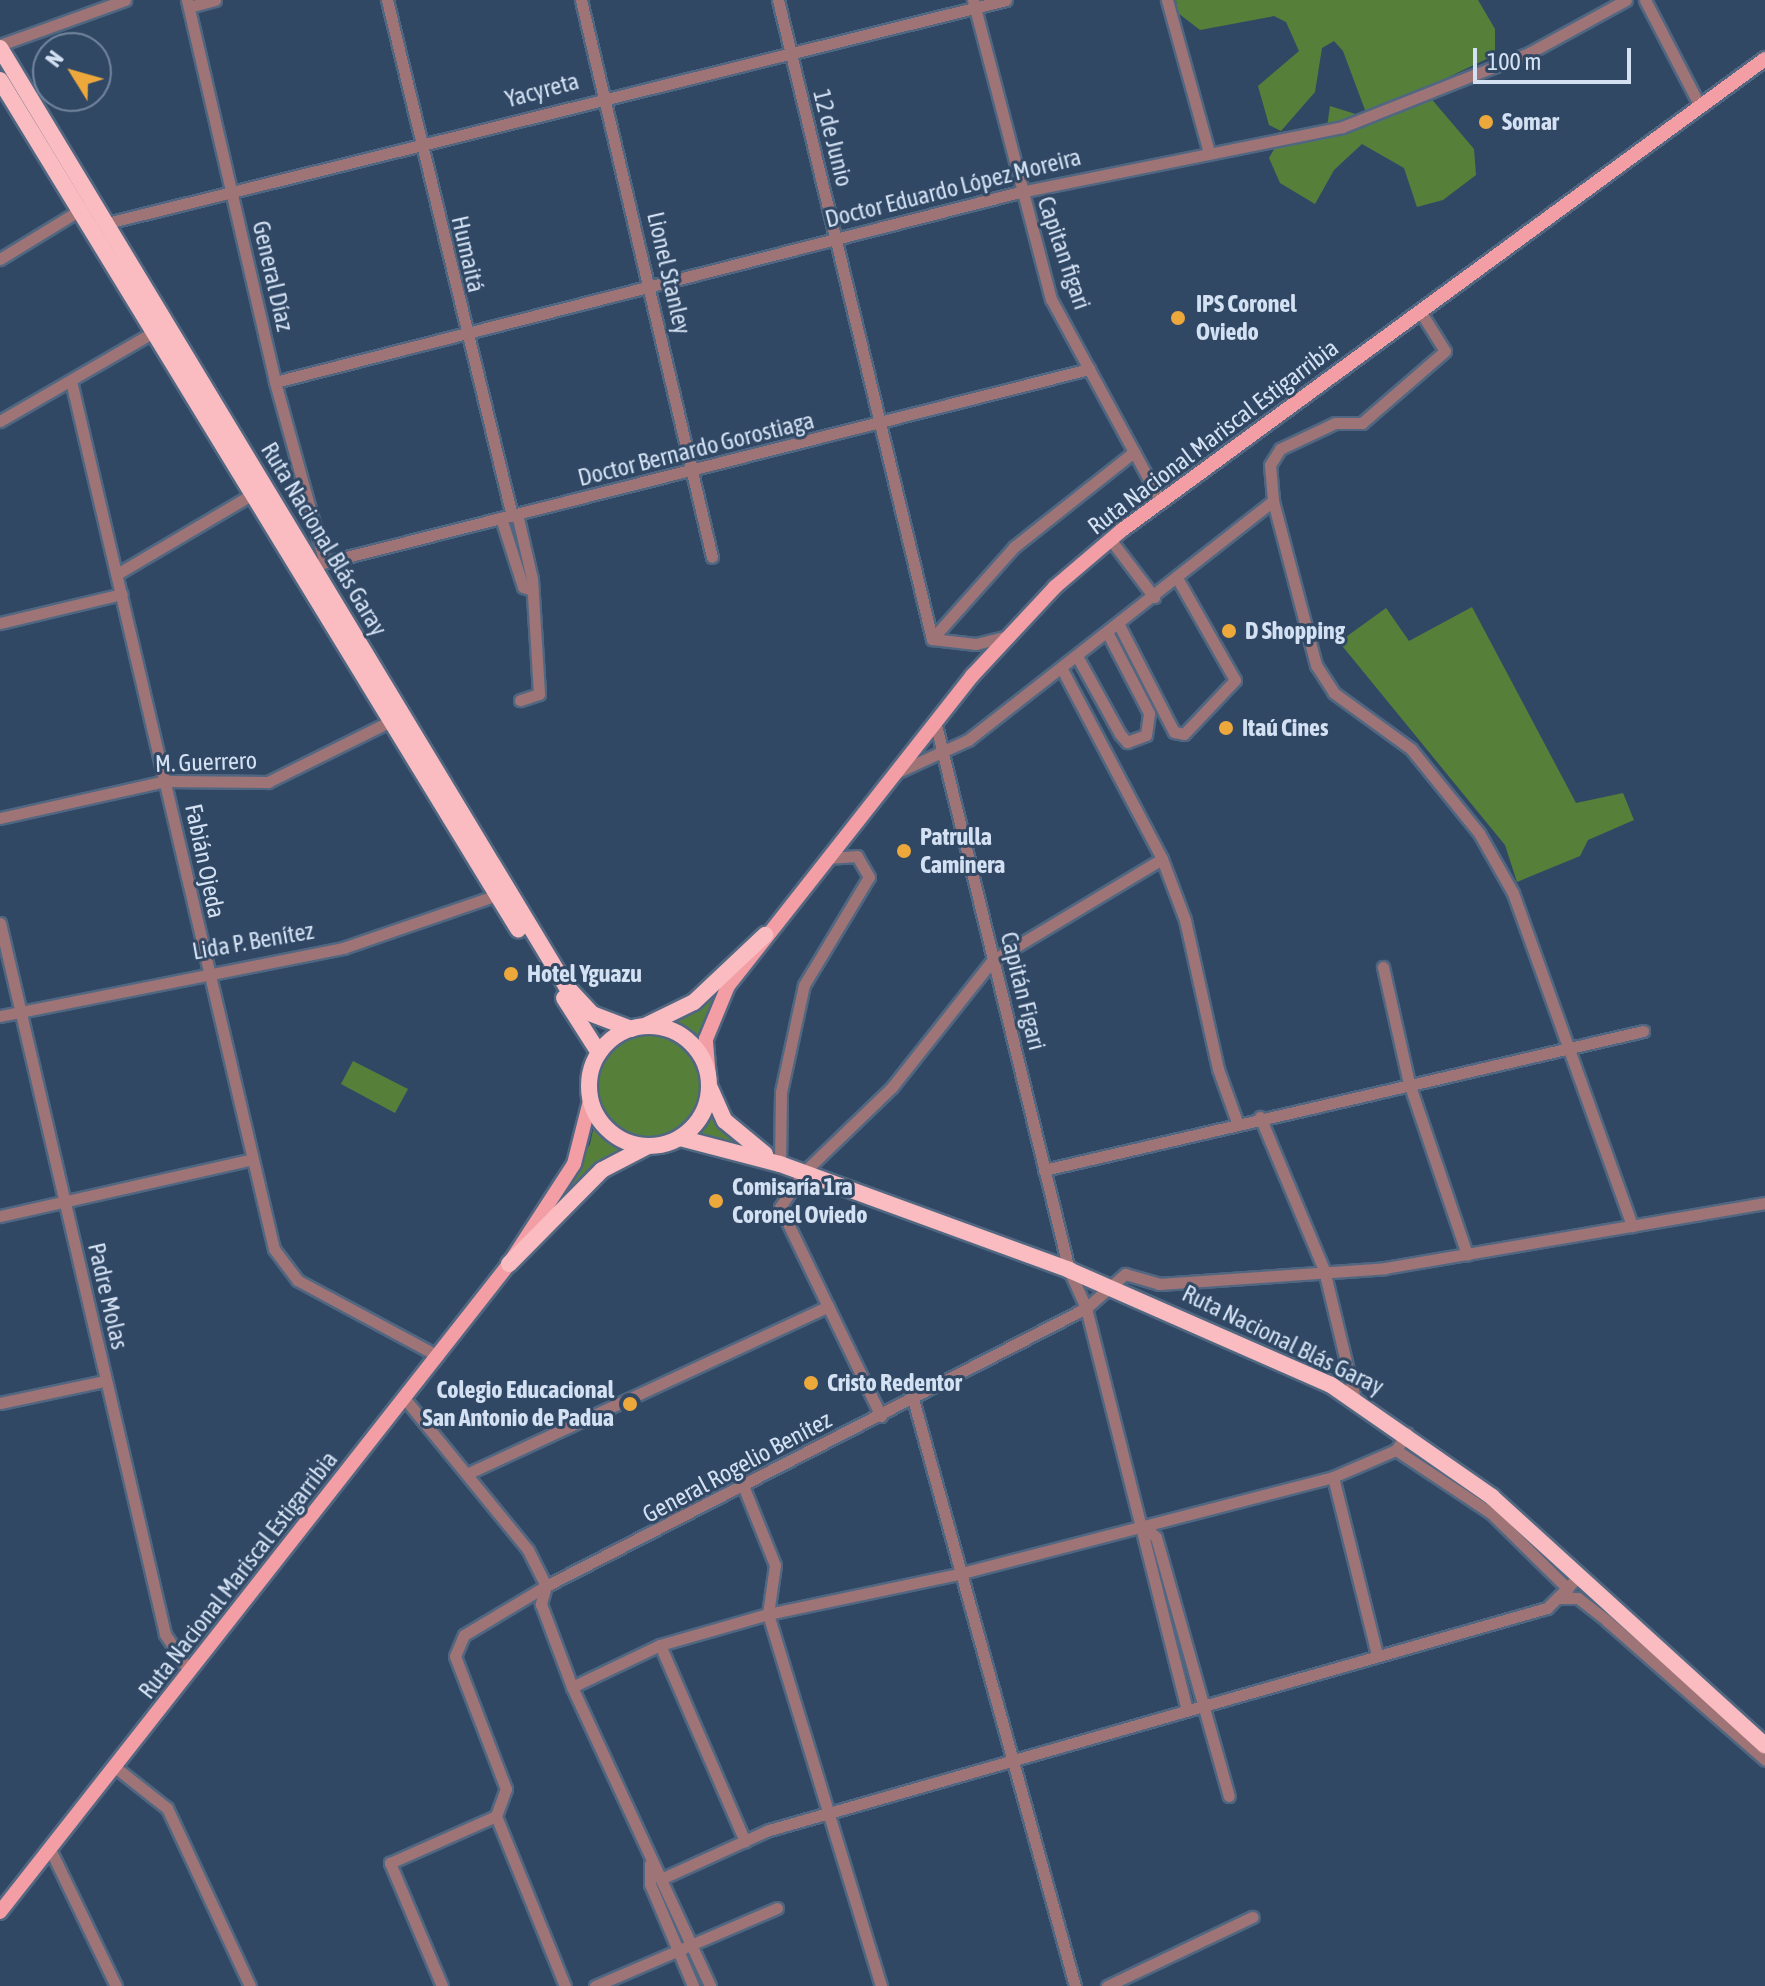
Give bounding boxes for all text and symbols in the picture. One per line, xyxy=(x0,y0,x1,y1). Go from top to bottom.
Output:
north arrow xyxy=(32,32,112,112)
scale bar xyxy=(1477,32,1635,82)
text: N xyxy=(40,46,69,72)
text: 100 m xyxy=(1487,48,1541,75)
street label: Yacyreta xyxy=(502,66,582,114)
street label: 12 de Junio xyxy=(807,86,859,190)
place label: Somar xyxy=(1502,108,1559,136)
marker: Somar xyxy=(1477,113,1495,131)
street label: Doctor Eduardo López Moreira xyxy=(822,142,1084,234)
street label: Capitan figari xyxy=(1031,193,1097,313)
street label: Lionel Stanley xyxy=(641,209,697,337)
street label: Humaitá xyxy=(445,213,491,295)
street label: General Díaz xyxy=(246,218,300,334)
place label: IPS Coronel Oviedo xyxy=(1196,290,1297,346)
marker: IPS Coronel Oviedo xyxy=(1167,307,1189,329)
street label: Ruta Nacional Mariscal Estigarribia xyxy=(1082,333,1344,541)
street label: Doctor Bernardo Gorostiaga xyxy=(575,406,817,492)
street label: Ruta Nacional Blás Garay xyxy=(255,437,393,641)
place label: D Shopping xyxy=(1245,617,1345,645)
marker: D Shopping xyxy=(1220,622,1238,640)
place label: Itaú Cines xyxy=(1242,714,1328,742)
marker: Itaú Cines xyxy=(1217,719,1235,737)
street label: M. Guerrero xyxy=(154,746,258,778)
street label: Fabián Ojeda xyxy=(179,801,231,921)
place label: Patrulla Caminera xyxy=(920,823,1005,879)
marker: Patrulla Caminera xyxy=(895,842,913,860)
street label: Lida P. Benítez xyxy=(190,916,316,966)
street label: Capitán Figari xyxy=(994,929,1052,1053)
place label: Hotel Yguazu xyxy=(527,960,642,988)
marker: Hotel Yguazu xyxy=(502,965,520,983)
place label: Comisaría 1ra Coronel Oviedo xyxy=(732,1173,867,1229)
marker: Comisaría 1ra Coronel Oviedo xyxy=(707,1192,725,1210)
street label: Padre Molas xyxy=(82,1240,134,1352)
street label: Ruta Nacional Blás Garay xyxy=(1178,1279,1388,1401)
place label: Cristo Redentor xyxy=(827,1369,962,1397)
marker: Cristo Redentor xyxy=(802,1374,820,1392)
place label: Colegio Educacional San Antonio de Padua xyxy=(423,1376,614,1432)
marker: Colegio Educacional San Antonio de Padua xyxy=(621,1395,639,1413)
street label: General Rogelio Benítez xyxy=(638,1405,836,1529)
street label: Ruta Nacional Mariscal Estigarribia xyxy=(132,1445,344,1705)

